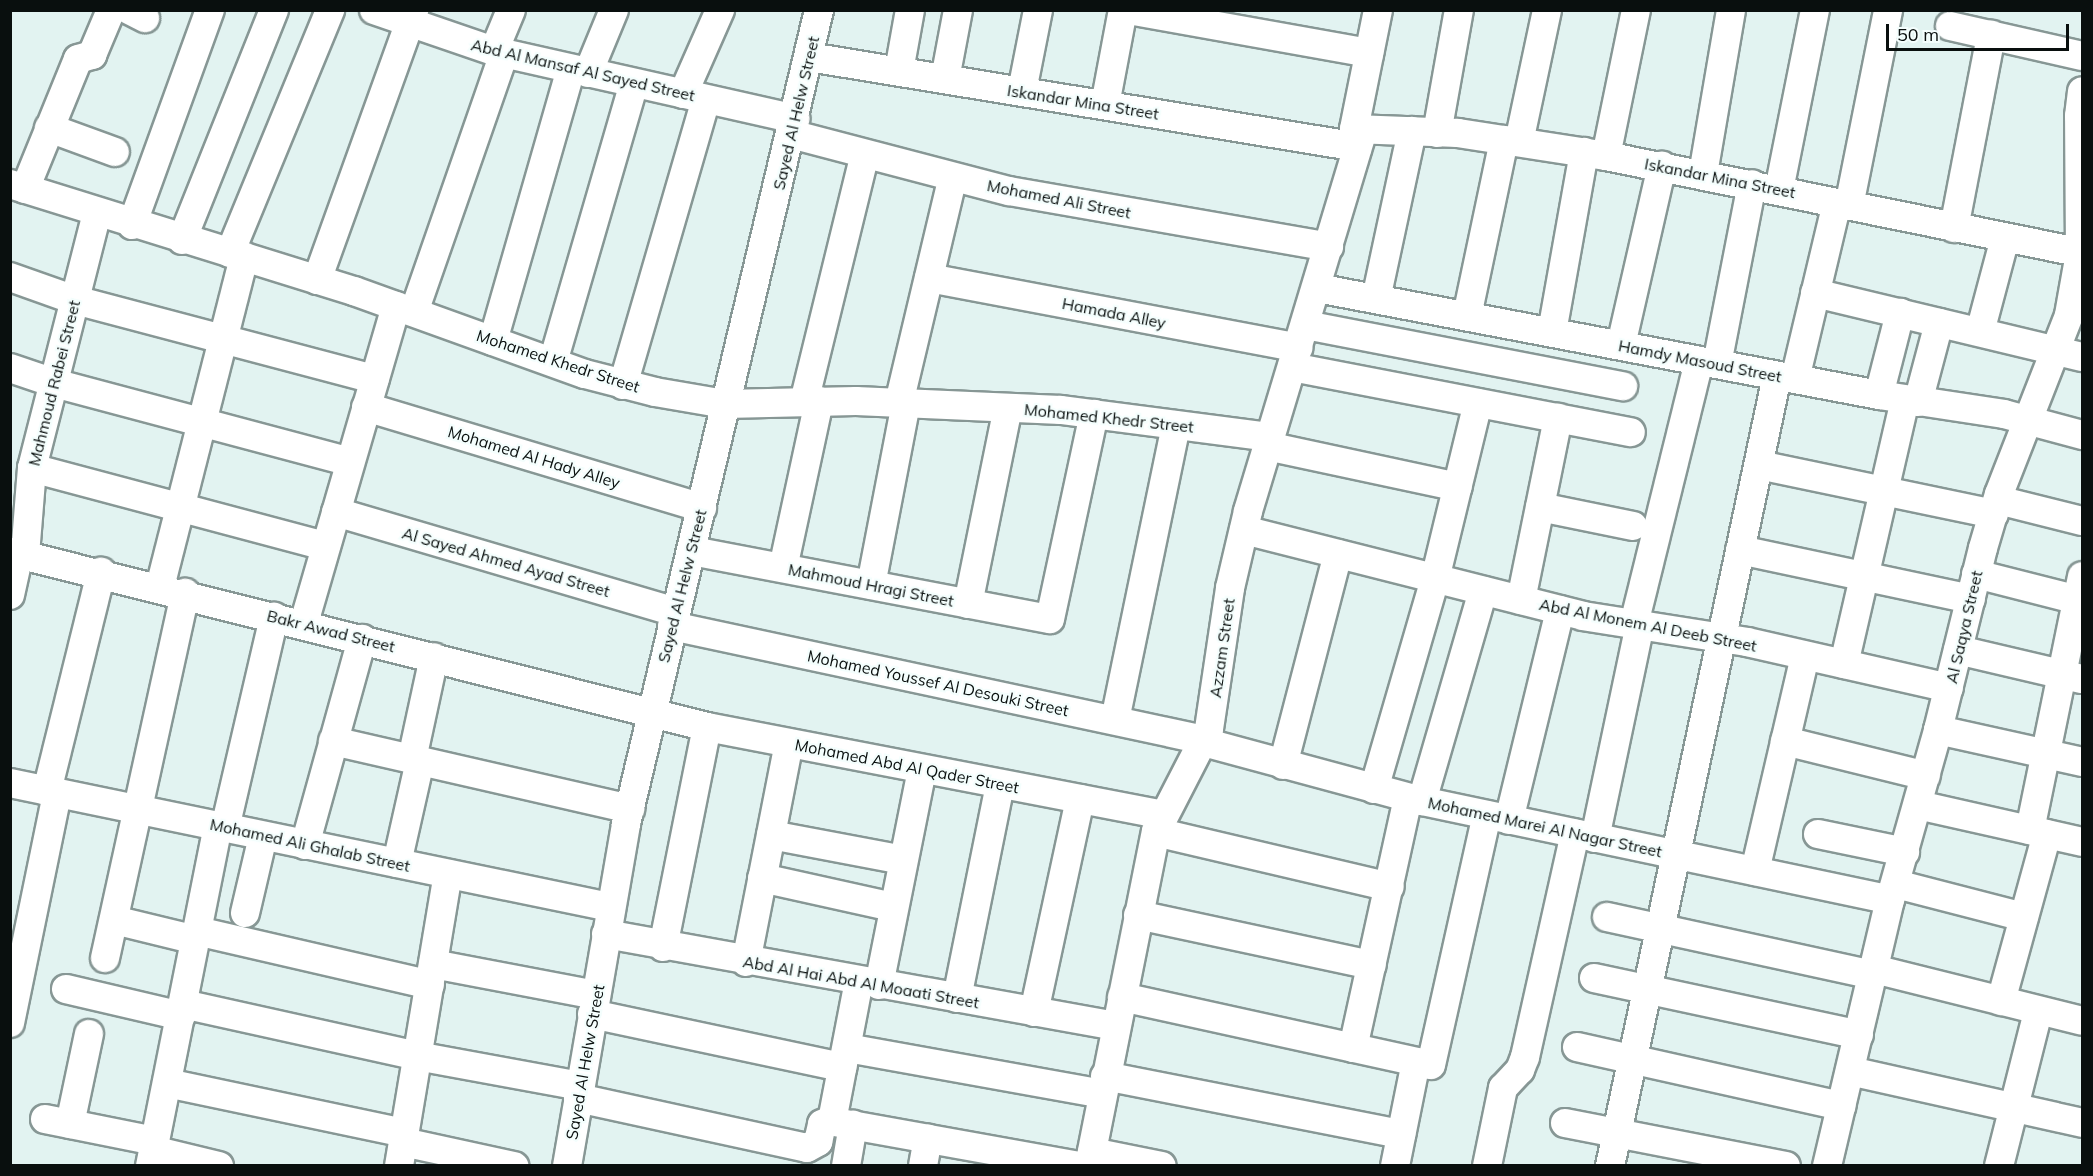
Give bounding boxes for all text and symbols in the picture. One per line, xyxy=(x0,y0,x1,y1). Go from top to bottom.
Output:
scale bar xyxy=(1889,12,2072,50)
text: 50 m xyxy=(1897,23,1939,46)
street label: Sayed Al Helw Street xyxy=(769,34,823,192)
street label: Abd Al Mansaf Al Sayed Street xyxy=(469,35,697,105)
street label: Iskandar Mina Street xyxy=(1006,81,1160,123)
street label: Iskandar Mina Street xyxy=(1643,154,1797,202)
street label: Mohamed Ali Street xyxy=(985,176,1133,222)
street label: Hamada Alley xyxy=(1060,294,1168,332)
street label: Mahmoud Rabei Street xyxy=(24,298,84,468)
street label: Mohamed Khedr Street xyxy=(474,326,642,396)
street label: Hamdy Masoud Street xyxy=(1617,336,1783,386)
street label: Mohamed Khedr Street xyxy=(1023,400,1195,436)
street label: Mohamed Al Hady Alley xyxy=(446,422,622,492)
street label: Sayed Al Helw Street xyxy=(654,507,710,665)
street label: Al Sayed Ahmed Ayad Street xyxy=(400,523,612,601)
street label: Mahmoud Hragi Street xyxy=(787,560,955,610)
street label: Al Saqya Street xyxy=(1942,569,1986,685)
street label: Abd Al Monem Al Deeb Street xyxy=(1538,594,1758,656)
street label: Azzam Street xyxy=(1206,597,1238,699)
street label: Bakr Awad Street xyxy=(265,606,397,656)
street label: Mohamed Youssef Al Desouki Street xyxy=(806,646,1070,720)
street label: Mohamed Abd Al Qader Street xyxy=(793,735,1021,797)
street label: Mohamed Marei Al Nagar Street xyxy=(1426,793,1664,861)
street label: Mohamed Ali Ghalab Street xyxy=(208,814,412,876)
street label: Abd Al Hai Abd Al Moaati Street xyxy=(741,952,981,1012)
street label: Sayed Al Helw Street xyxy=(562,983,608,1141)

